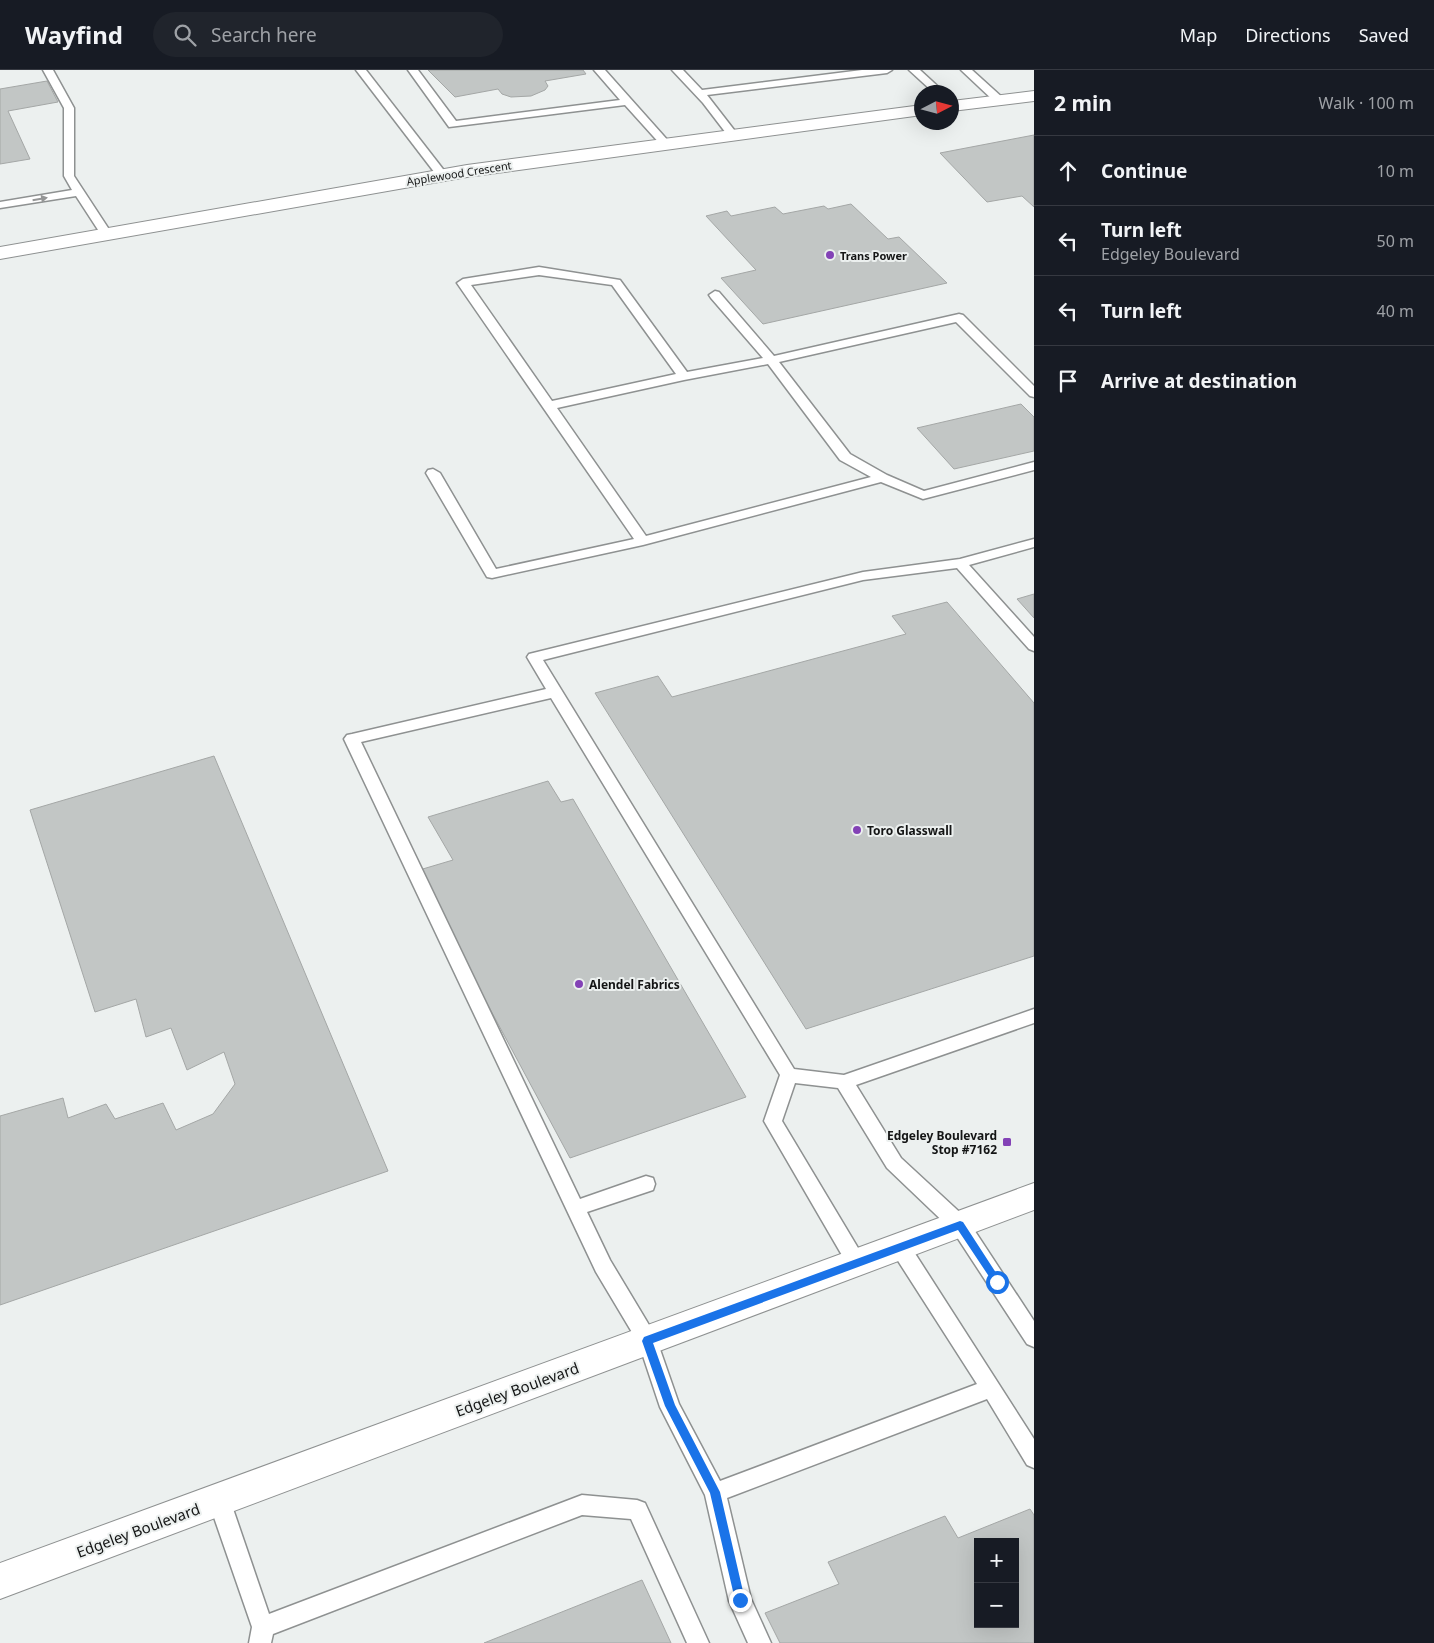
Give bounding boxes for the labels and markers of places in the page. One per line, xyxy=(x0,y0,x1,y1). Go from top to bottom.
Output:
place label: Trans Power xyxy=(840,248,907,263)
marker: Trans Power xyxy=(824,249,836,261)
place label: Toro Glasswall xyxy=(867,822,952,839)
marker: Toro Glasswall xyxy=(851,824,863,836)
place label: Alendel Fabrics xyxy=(589,976,680,993)
marker: Alendel Fabrics xyxy=(573,978,585,990)
place label: Edgeley Boulevard Stop #7162 xyxy=(887,1127,997,1158)
marker: Edgeley Boulevard Stop #7162 xyxy=(1001,1136,1013,1148)

